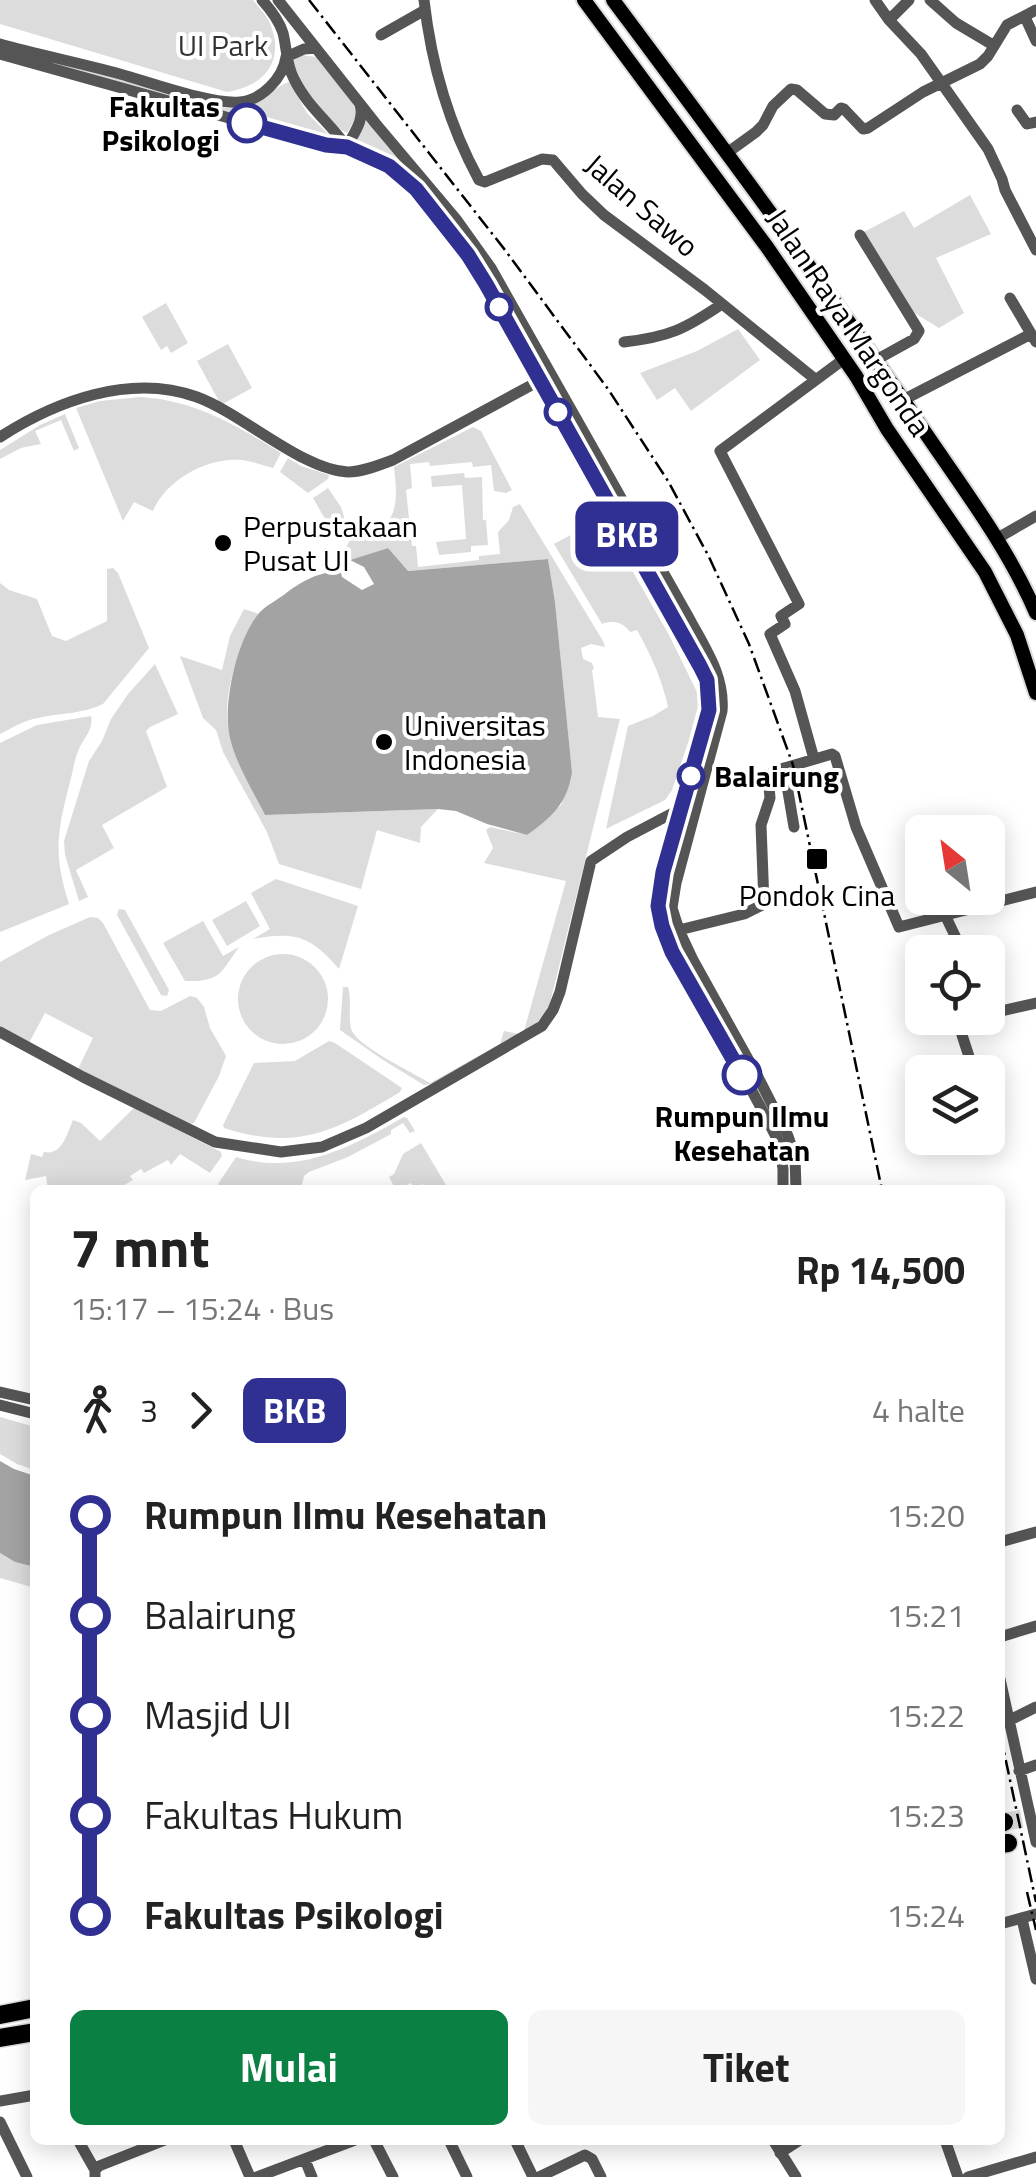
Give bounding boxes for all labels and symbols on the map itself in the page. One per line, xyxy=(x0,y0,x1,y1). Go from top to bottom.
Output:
park label: UI Park xyxy=(178,22,268,68)
place label: Fakultas Psikologi xyxy=(101,83,220,163)
marker: Fakultas Psikologi xyxy=(228,104,266,142)
street label: Jalan Sawo xyxy=(575,142,709,268)
street label: Jalan Raya Margonda xyxy=(755,199,943,445)
unlabelled marker xyxy=(486,294,512,320)
unlabelled marker xyxy=(545,399,571,425)
line badge: BKB xyxy=(570,502,684,566)
place label: Perpustakaan Pusat UI xyxy=(243,503,418,583)
marker: Perpustakaan Pusat UI xyxy=(212,532,234,554)
place label: Universitas Indonesia xyxy=(404,702,546,782)
marker: Universitas Indonesia xyxy=(373,731,395,753)
place label: Balairung xyxy=(714,753,839,799)
marker: Balairung xyxy=(678,763,704,789)
north arrow xyxy=(905,815,1005,915)
marker: Pondok Cina xyxy=(804,846,830,872)
place label: Pondok Cina xyxy=(739,872,895,918)
marker: Rumpun Ilmu Kesehatan xyxy=(723,1056,761,1094)
place label: Rumpun Ilmu Kesehatan xyxy=(655,1093,829,1173)

